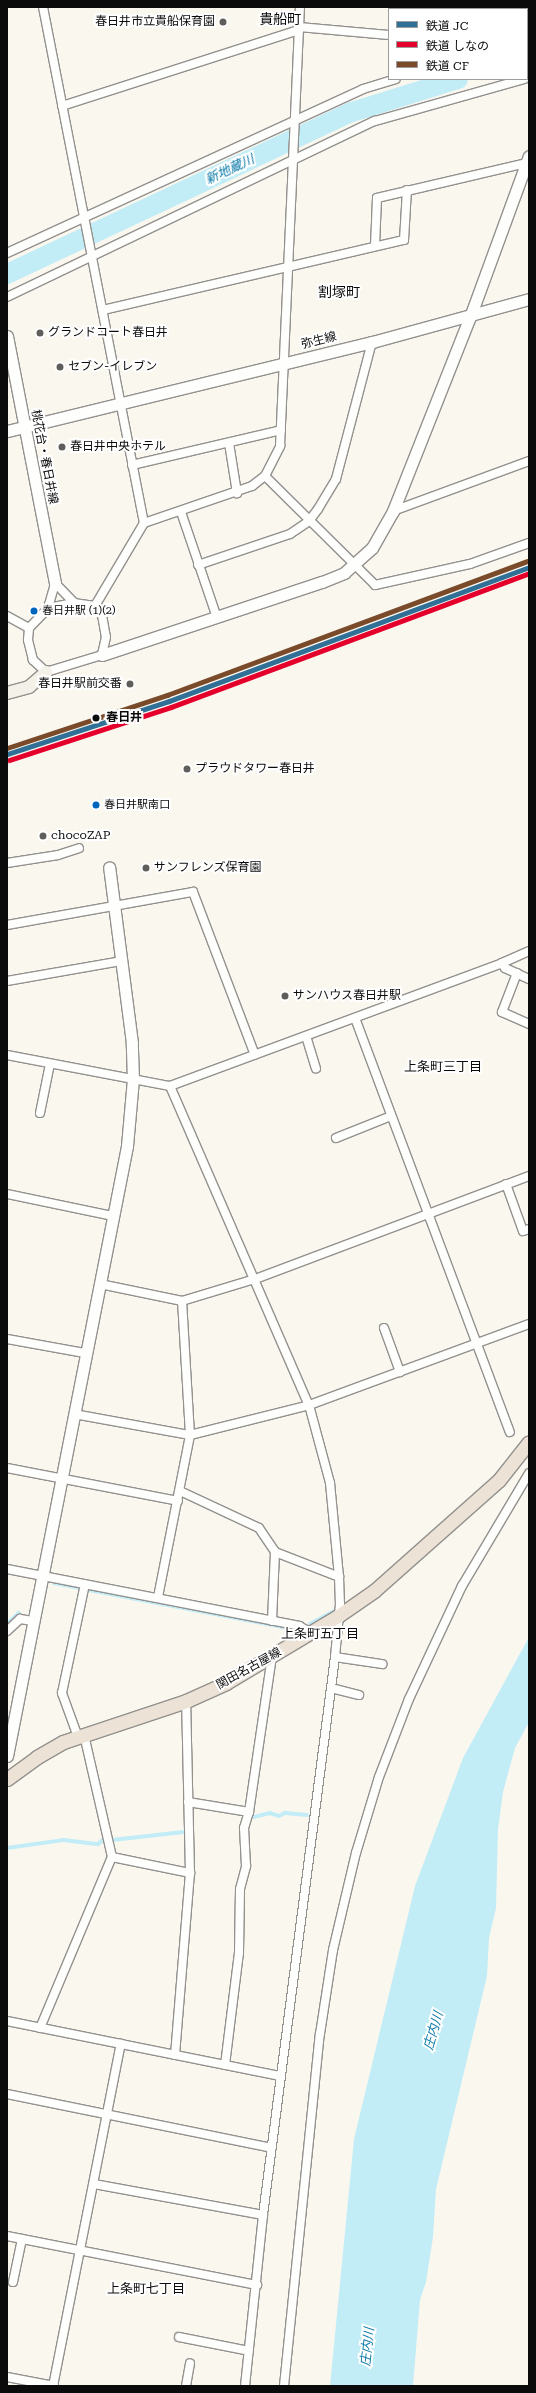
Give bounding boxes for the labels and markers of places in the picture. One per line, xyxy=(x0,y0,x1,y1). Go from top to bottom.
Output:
place label: 春日井市立貴船保育園 xyxy=(95,15,215,29)
marker: 春日井市立貴船保育園 xyxy=(218,17,228,27)
place label: グランドコート春日井 xyxy=(48,326,168,340)
marker: グランドコート春日井 xyxy=(35,328,45,338)
place label: セブン-イレブン xyxy=(68,360,157,374)
marker: セブン-イレブン xyxy=(55,362,65,372)
place label: 春日井中央ホテル xyxy=(70,440,166,454)
marker: 春日井中央ホテル xyxy=(57,442,67,452)
place label: 春日井駅 (1)(2) xyxy=(42,604,115,618)
marker: 春日井駅 (1)(2) xyxy=(29,606,39,616)
place label: 春日井駅前交番 xyxy=(38,677,122,691)
marker: 春日井駅前交番 xyxy=(125,679,135,689)
marker: 春日井 xyxy=(89,711,103,725)
place label: 春日井 xyxy=(106,711,142,725)
place label: プラウドタワー春日井 xyxy=(195,762,315,776)
marker: プラウドタワー春日井 xyxy=(182,764,192,774)
place label: 春日井駅南口 xyxy=(104,798,170,812)
marker: 春日井駅南口 xyxy=(91,800,101,810)
place label: chocoZAP xyxy=(51,829,111,843)
marker: chocoZAP xyxy=(38,831,48,841)
place label: サンフレンズ保育園 xyxy=(154,861,262,875)
marker: サンフレンズ保育園 xyxy=(141,863,151,873)
place label: サンハウス春日井駅 xyxy=(293,989,401,1003)
marker: サンハウス春日井駅 xyxy=(280,991,290,1001)

